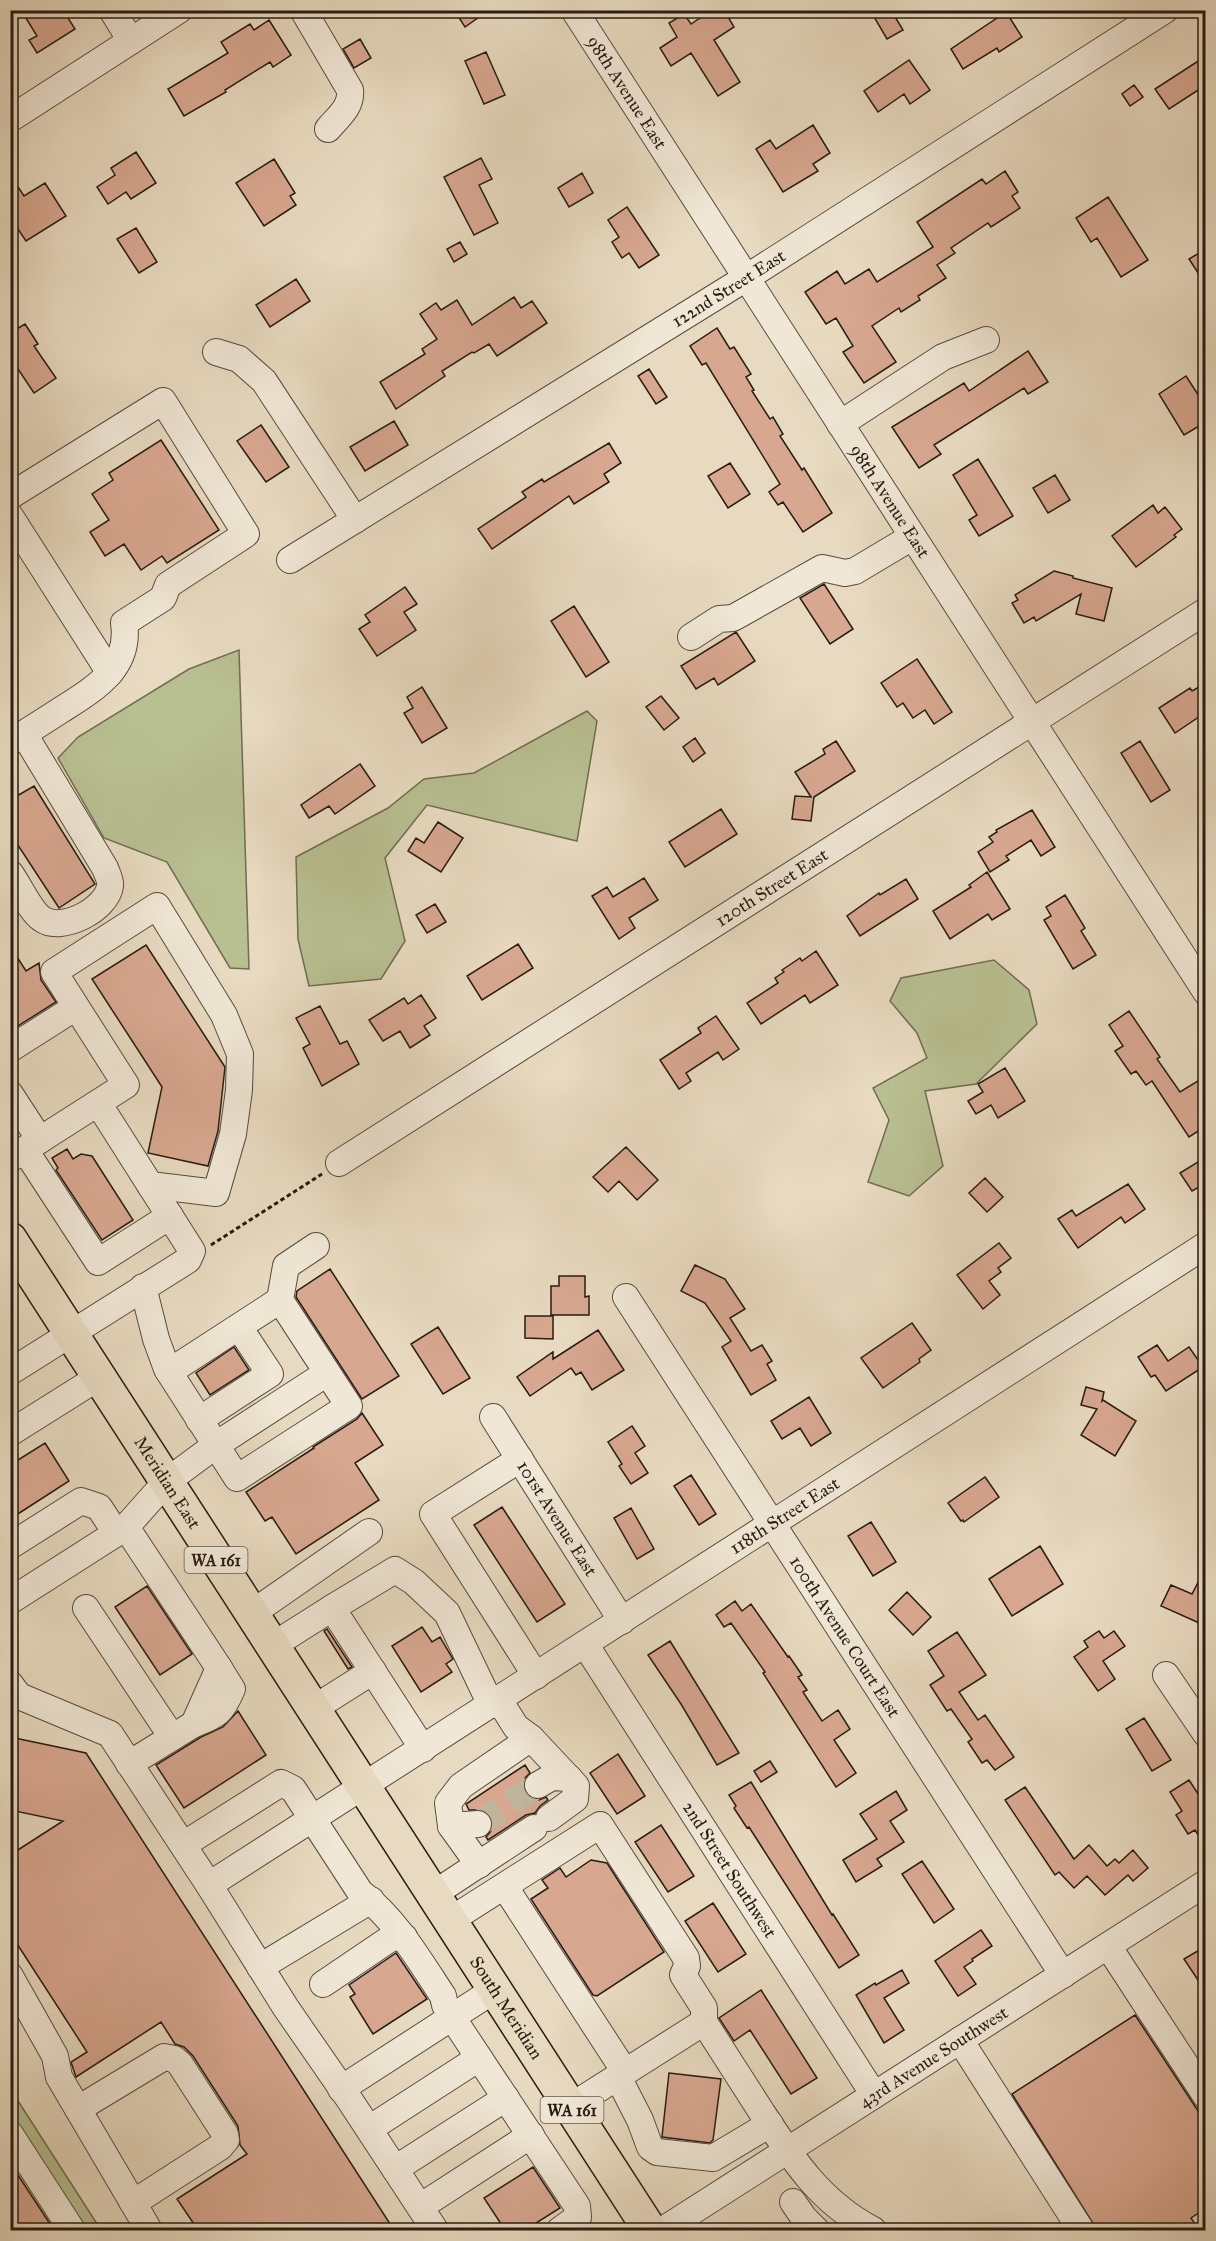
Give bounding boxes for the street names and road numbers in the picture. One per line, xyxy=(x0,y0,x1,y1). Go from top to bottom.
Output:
street label: 98th Avenue East xyxy=(582,31,672,154)
street label: 122nd Street East xyxy=(668,244,790,332)
street label: 98th Avenue East xyxy=(845,440,935,563)
street label: 120th Street East xyxy=(711,843,833,931)
street label: Meridian East xyxy=(129,1432,206,1534)
street label: 101st Avenue East xyxy=(512,1456,602,1581)
street label: 118th Street East xyxy=(726,1472,844,1559)
road number: WA 161 xyxy=(184,1547,248,1573)
street label: 100th Avenue Court East xyxy=(785,1552,905,1722)
street label: 2nd Street Southwest xyxy=(678,1797,782,1942)
street label: South Meridian xyxy=(465,1952,548,2064)
street label: 43rd Avenue Southwest xyxy=(855,2001,1013,2113)
road number: WA 161 xyxy=(540,2097,604,2123)

